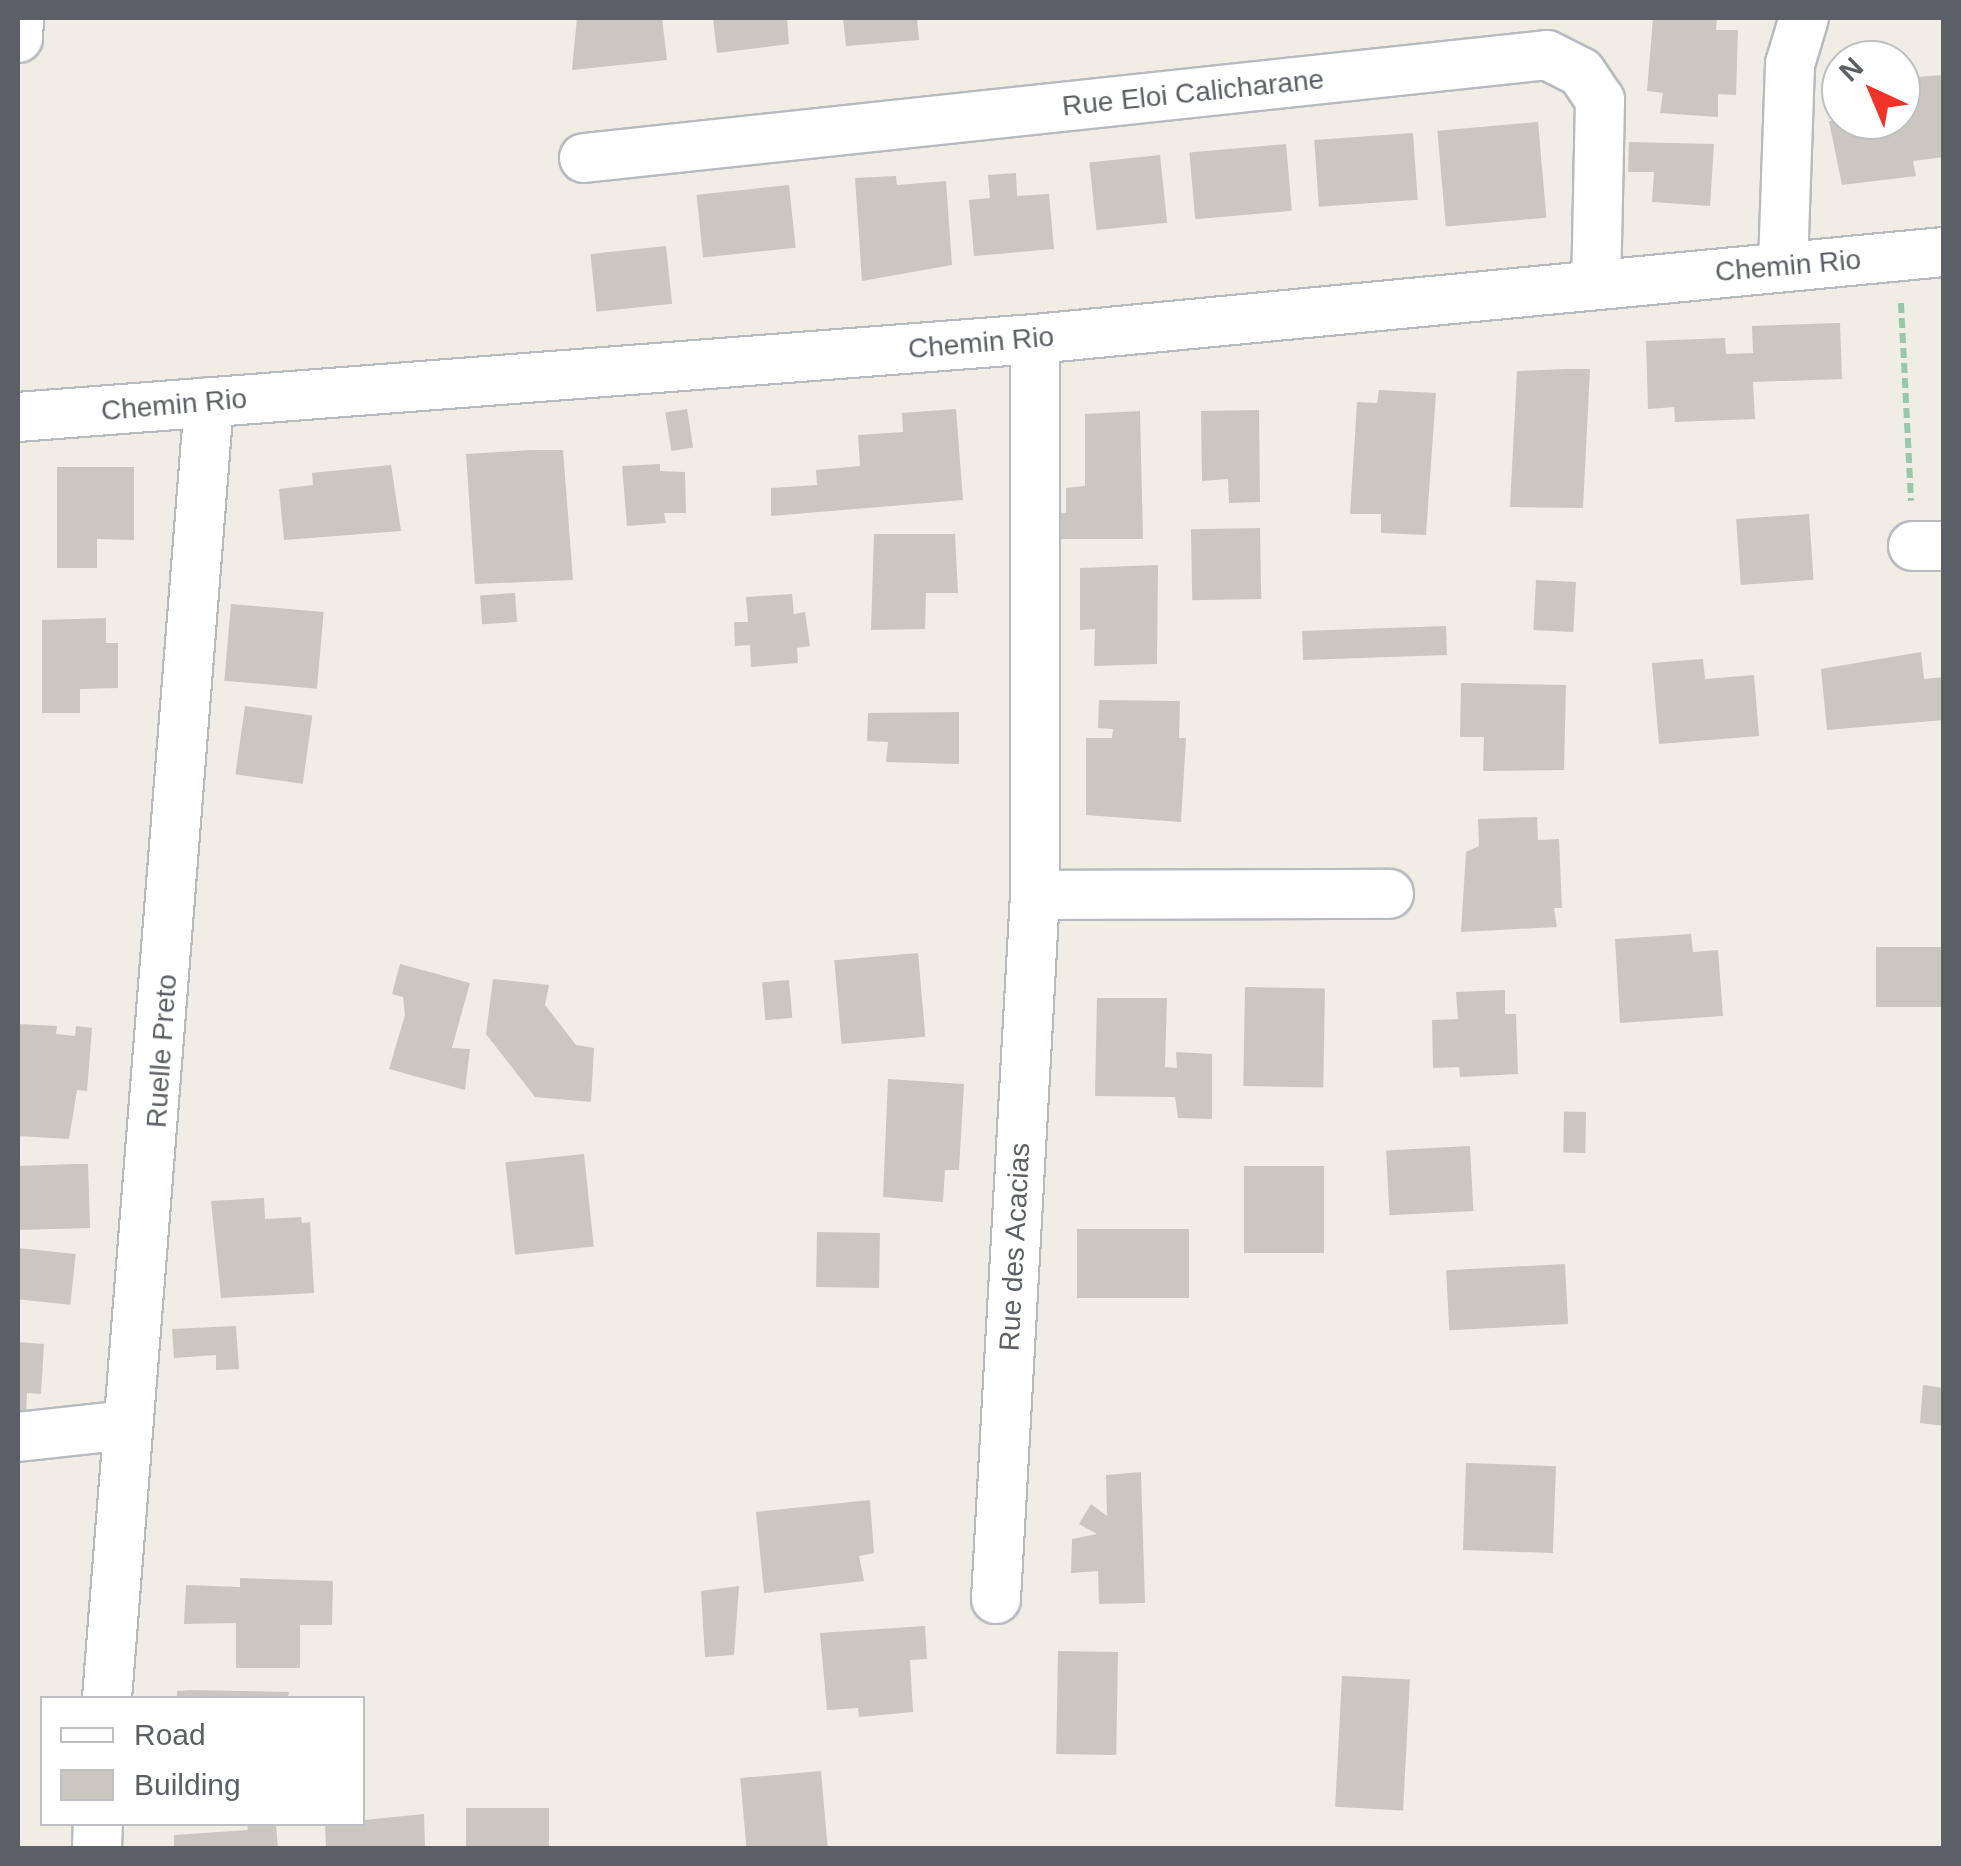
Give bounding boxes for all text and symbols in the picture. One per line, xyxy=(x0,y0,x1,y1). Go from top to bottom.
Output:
north arrow xyxy=(1821,40,1921,140)
text: N xyxy=(1833,51,1869,88)
street label: Rue Eloi Calicharane xyxy=(1060,63,1326,123)
street label: Chemin Rio xyxy=(1714,243,1862,289)
street label: Chemin Rio xyxy=(907,320,1055,366)
street label: Chemin Rio xyxy=(100,382,248,428)
street label: Ruelle Preto xyxy=(140,973,184,1129)
street label: Rue des Acacias xyxy=(993,1141,1037,1353)
legend xyxy=(40,1696,365,1826)
text: Road xyxy=(134,1718,206,1751)
text: Building xyxy=(134,1768,241,1801)

